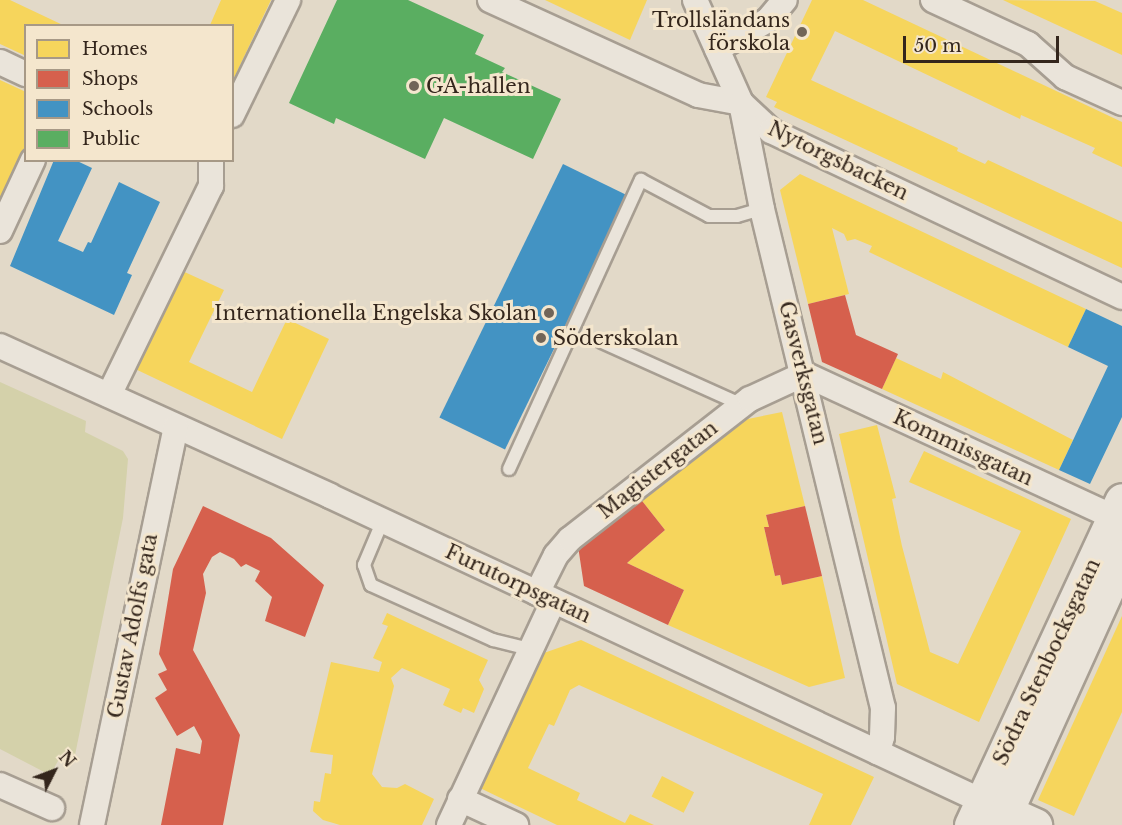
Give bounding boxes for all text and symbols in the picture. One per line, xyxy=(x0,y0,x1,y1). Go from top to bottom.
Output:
place label: Trollsländans förskola xyxy=(652,8,790,55)
legend xyxy=(24,24,234,162)
scale bar xyxy=(906,24,1062,62)
marker: Trollsländans förskola xyxy=(795,25,809,39)
text: 50 m xyxy=(914,35,962,57)
text: Homes xyxy=(82,38,148,60)
text: Shops xyxy=(82,68,138,90)
place label: GA-hallen xyxy=(426,74,531,98)
marker: GA-hallen xyxy=(407,79,421,93)
text: Schools xyxy=(82,98,153,120)
street label: Nytorgsbacken xyxy=(764,117,912,205)
text: Public xyxy=(82,128,140,150)
street label: Gasverksgatan xyxy=(774,299,832,447)
place label: Internationella Engelska Skolan xyxy=(214,301,537,325)
marker: Internationella Engelska Skolan xyxy=(542,306,556,320)
place label: Söderskolan xyxy=(553,326,679,350)
marker: Söderskolan xyxy=(534,331,548,345)
street label: Kommissgatan xyxy=(889,405,1037,491)
street label: Magistergatan xyxy=(594,416,722,524)
street label: Gustav Adolfs gata xyxy=(103,531,163,721)
street label: Furutorpsgatan xyxy=(441,540,595,628)
street label: Södra Stenbocksgatan xyxy=(989,555,1105,769)
north arrow xyxy=(24,741,84,801)
text: N xyxy=(55,747,80,771)

